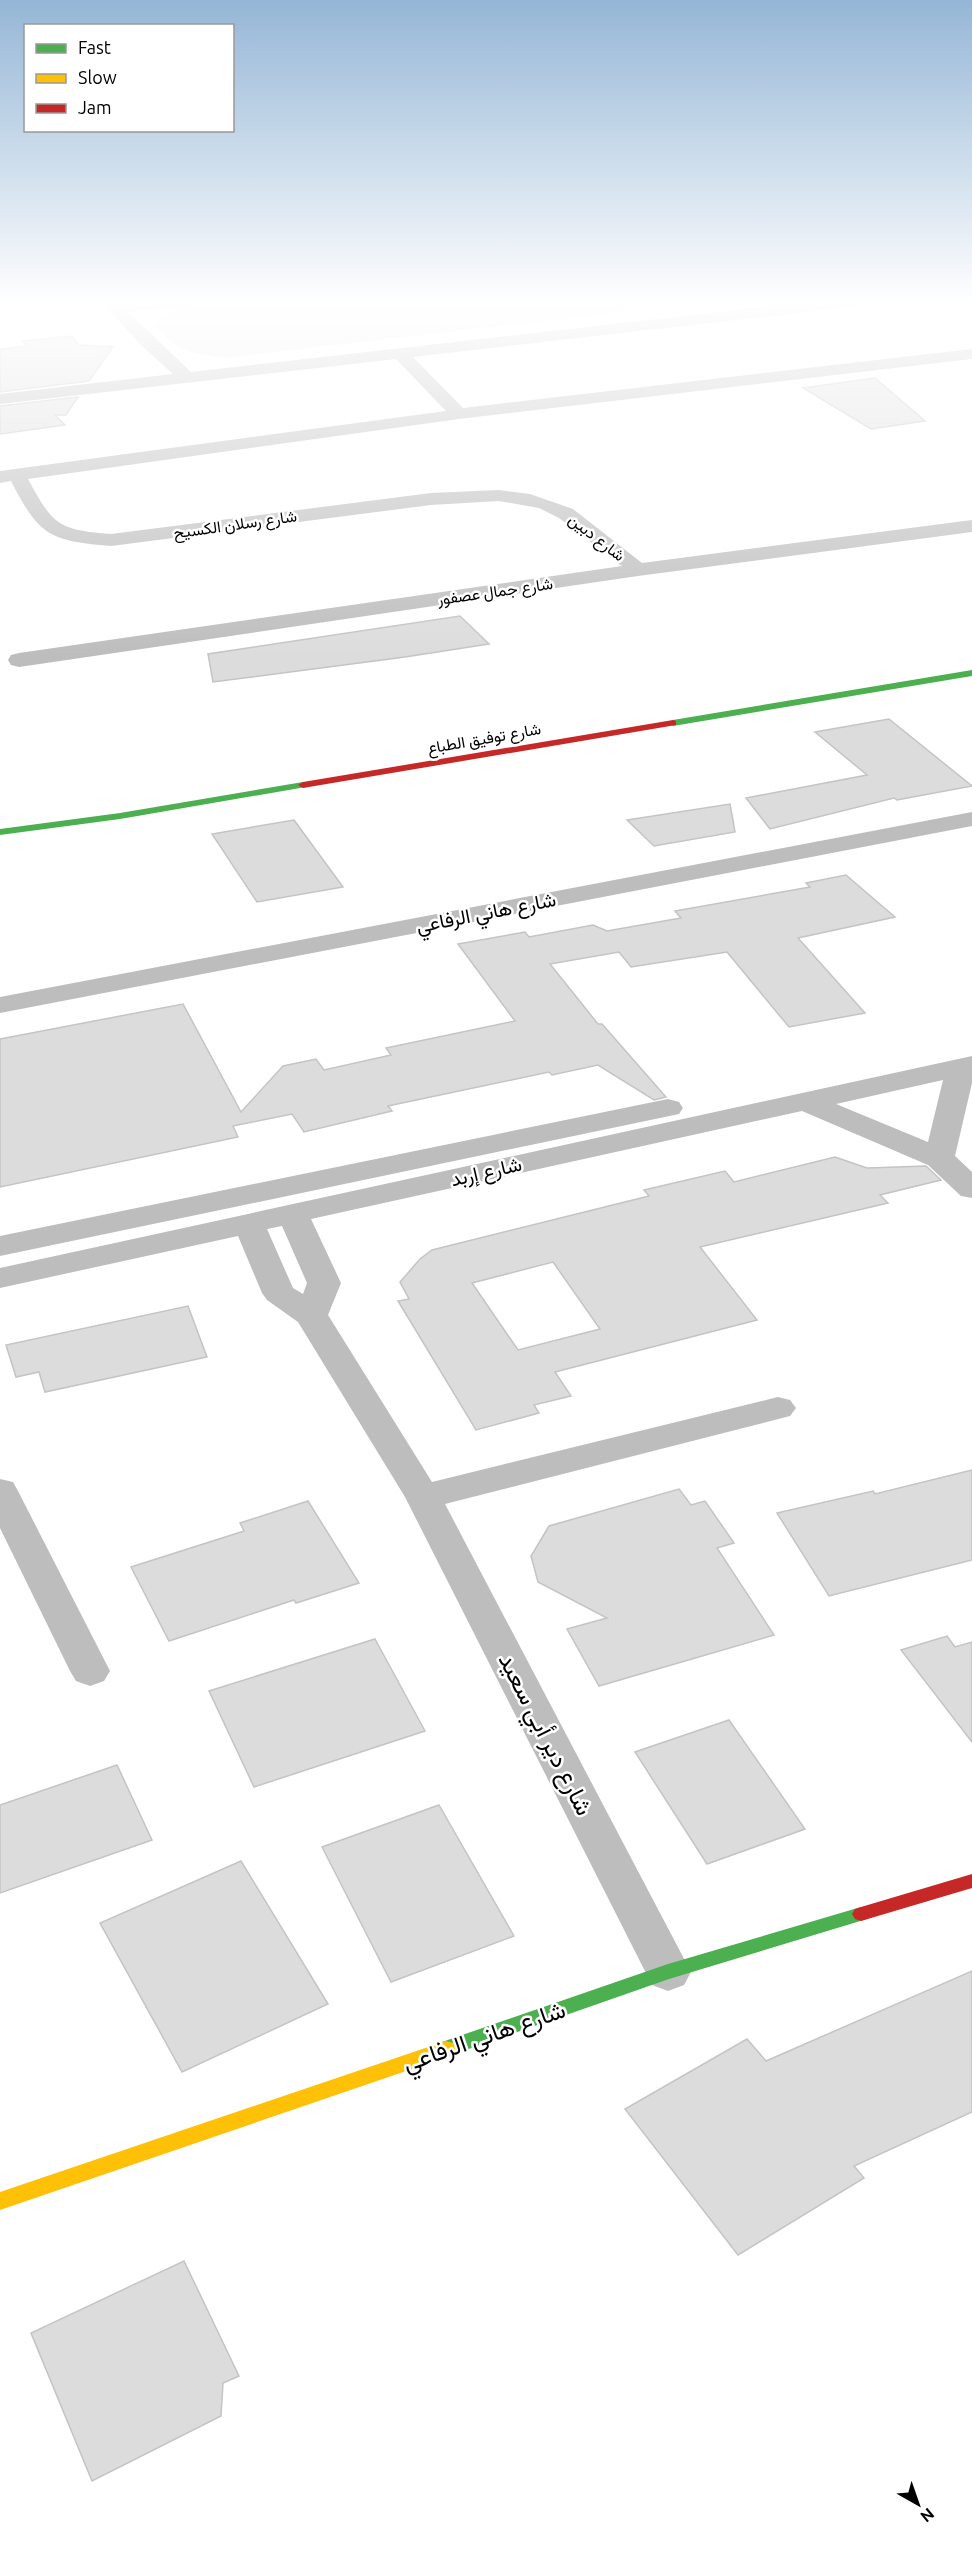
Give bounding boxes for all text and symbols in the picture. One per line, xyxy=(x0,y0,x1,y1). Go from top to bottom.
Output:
legend xyxy=(24,24,234,132)
text: Fast xyxy=(78,37,111,57)
text: Slow xyxy=(78,67,117,87)
text: Jam xyxy=(78,97,112,117)
street label: شارع رسلان الكسيح xyxy=(172,506,298,545)
street label: شارع دبين xyxy=(564,510,629,567)
street label: شارع جمال عصفور xyxy=(435,574,554,611)
street label: شارع توفيق الطباع xyxy=(426,719,543,760)
street label: شارع هاني الرفاعي xyxy=(414,887,559,943)
street label: شارع إربد xyxy=(448,1152,525,1193)
street label: شارع دير أبي سعيد xyxy=(488,1648,599,1822)
street label: شارع هاني الرفاعي xyxy=(399,1996,571,2082)
north arrow xyxy=(888,2474,948,2534)
text: N xyxy=(917,2505,938,2526)

